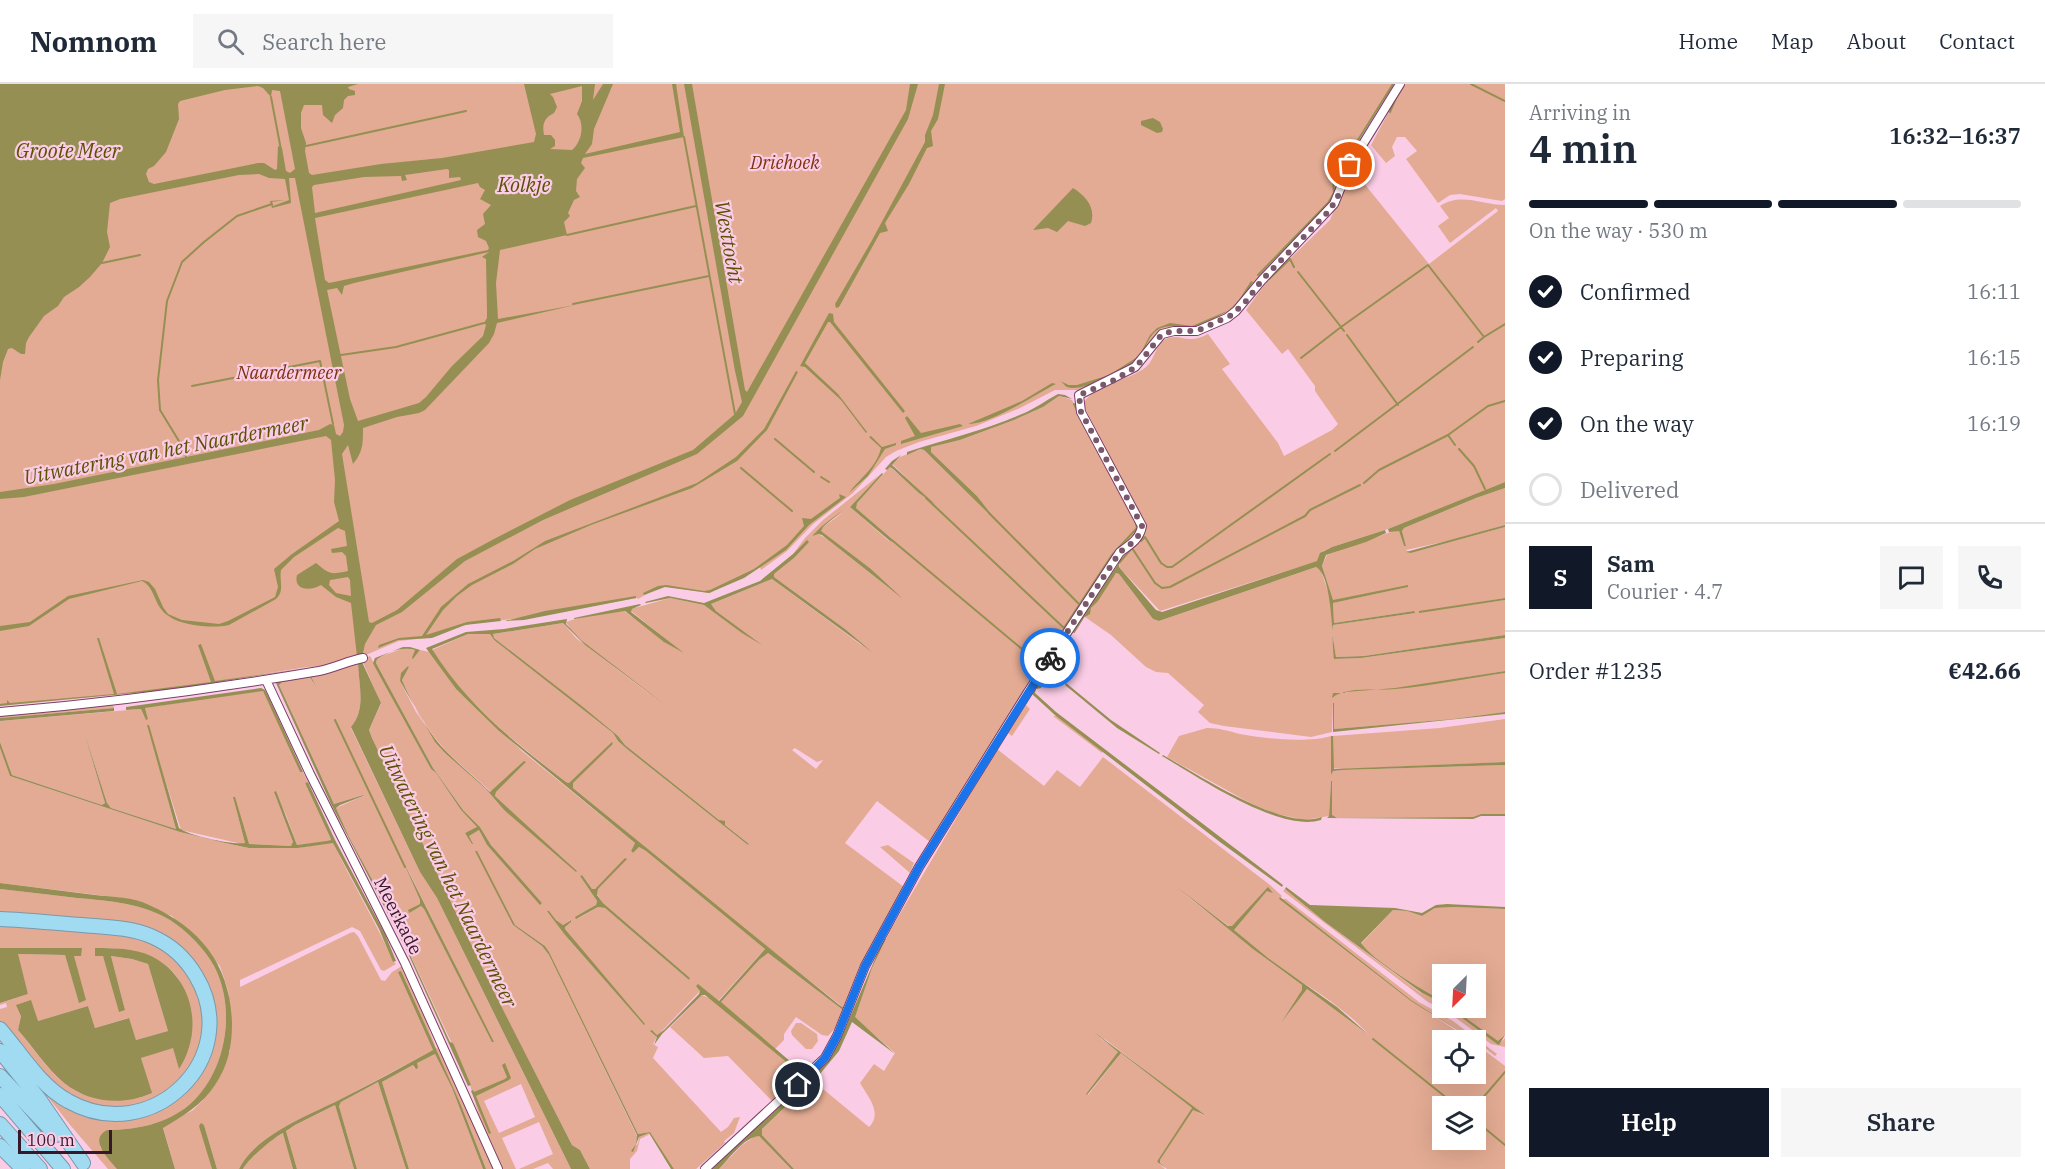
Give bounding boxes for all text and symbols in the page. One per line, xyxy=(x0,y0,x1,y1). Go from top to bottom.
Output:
search box xyxy=(193,14,613,68)
text: Nomnom xyxy=(30,23,157,60)
icon: search xyxy=(214,25,247,58)
text: Search here xyxy=(262,27,386,56)
text: Home xyxy=(1678,27,1738,55)
text: Map xyxy=(1771,27,1814,55)
text: About xyxy=(1847,27,1906,55)
text: Contact xyxy=(1939,27,2015,55)
text: Arriving in xyxy=(1529,99,1631,126)
text: 16:32–16:37 xyxy=(1889,121,2021,150)
text: 4 min xyxy=(1529,123,1637,174)
water label: Groote Meer xyxy=(16,137,122,164)
pin xyxy=(1324,139,1375,190)
icon: bag xyxy=(1333,148,1366,181)
park label: Driehoek xyxy=(749,151,820,174)
water label: Kolkje xyxy=(497,171,551,198)
water label: Westtocht xyxy=(709,198,750,286)
text: On the way · 530 m xyxy=(1529,217,1708,244)
icon: check xyxy=(1529,275,1562,308)
text: Confirmed xyxy=(1580,277,1691,306)
text: 16:11 xyxy=(1967,278,2021,305)
icon: check xyxy=(1529,341,1562,374)
text: Preparing xyxy=(1580,343,1684,372)
text: 16:15 xyxy=(1967,344,2021,371)
park label: Naardermeer xyxy=(236,361,342,384)
icon: check xyxy=(1529,407,1562,440)
water label: Uitwatering van het Naardermeer xyxy=(21,408,312,490)
text: On the way xyxy=(1580,409,1694,438)
text: 16:19 xyxy=(1967,410,2021,437)
text: Delivered xyxy=(1580,475,1679,504)
button: chat xyxy=(1880,546,1943,609)
button: phone xyxy=(1958,546,2021,609)
text: Sam xyxy=(1607,549,1655,578)
text: S xyxy=(1554,563,1567,592)
text: Courier · 4.7 xyxy=(1607,578,1723,605)
courier xyxy=(1020,628,1080,688)
icon: bike xyxy=(1034,642,1067,675)
text: Order #1235 xyxy=(1529,656,1663,685)
text: €42.66 xyxy=(1948,656,2021,685)
water label: Uitwatering van het Naardermeer xyxy=(373,740,525,1013)
street label: Meerkade xyxy=(369,873,428,958)
north arrow xyxy=(1432,964,1486,1018)
map controls xyxy=(1432,964,1486,1150)
button: locate xyxy=(1432,1030,1486,1084)
pin xyxy=(772,1059,823,1110)
icon: home xyxy=(781,1068,814,1101)
button: Help xyxy=(1529,1088,1769,1157)
button: Share xyxy=(1781,1088,2021,1157)
button: layers xyxy=(1432,1096,1486,1150)
scale bar xyxy=(18,1127,112,1154)
text: 100 m xyxy=(27,1130,75,1150)

